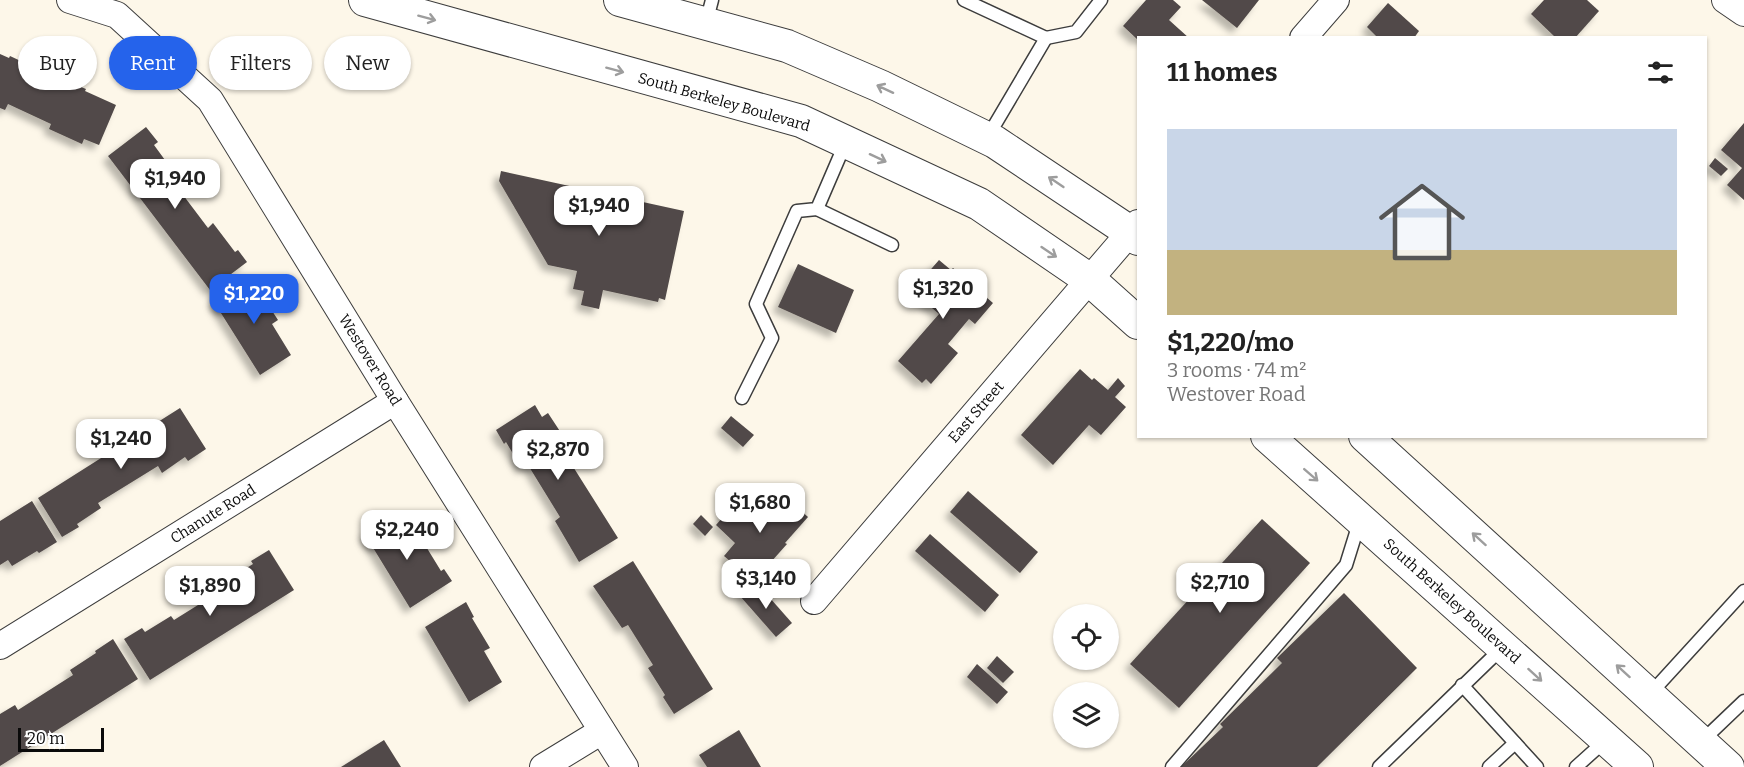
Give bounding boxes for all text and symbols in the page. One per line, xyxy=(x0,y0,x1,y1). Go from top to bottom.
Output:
one-way arrow xyxy=(417,13,436,24)
chip: Buy xyxy=(18,36,97,90)
chip: Rent xyxy=(109,36,197,90)
chip: Filters xyxy=(209,36,312,90)
chip: New xyxy=(324,36,411,90)
icon: filters xyxy=(1644,56,1677,89)
text: 11 homes xyxy=(1167,57,1278,88)
one-way arrow xyxy=(605,65,624,76)
street label: South Berkeley Boulevard xyxy=(636,69,812,135)
one-way arrow xyxy=(877,82,895,94)
one-way arrow xyxy=(869,152,887,164)
pin: $1,940 xyxy=(126,159,224,210)
text: $1,940 xyxy=(144,166,206,190)
icon: home xyxy=(1368,168,1476,276)
one-way arrow xyxy=(1047,176,1064,189)
pin: $1,940 xyxy=(550,186,648,237)
text: $1,940 xyxy=(568,193,630,217)
one-way arrow xyxy=(1040,246,1056,258)
pin: $1,320 xyxy=(894,269,992,320)
pin: $1,220 xyxy=(205,274,303,325)
text: $1,320 xyxy=(912,276,974,300)
text: $1,220 xyxy=(224,281,284,305)
street label: Westover Road xyxy=(335,311,405,409)
text: $1,220/mo xyxy=(1167,327,1294,358)
text: 3 rooms · 74 m² xyxy=(1167,358,1306,382)
street label: East Street xyxy=(945,377,1008,446)
text: Westover Road xyxy=(1167,382,1306,406)
pin: $1,240 xyxy=(72,419,170,470)
text: $1,240 xyxy=(90,426,152,450)
pin: $2,870 xyxy=(509,430,607,481)
text: $2,870 xyxy=(526,437,590,461)
one-way arrow xyxy=(1303,468,1318,482)
street label: Chanute Road xyxy=(167,481,259,547)
pin: $1,680 xyxy=(711,483,809,534)
text: $1,680 xyxy=(729,490,791,514)
pin: $2,240 xyxy=(358,510,456,561)
text: $2,240 xyxy=(375,517,439,541)
one-way arrow xyxy=(1472,533,1487,547)
street label: South Berkeley Boulevard xyxy=(1380,535,1524,667)
pin: $3,140 xyxy=(717,559,815,610)
pin: $2,710 xyxy=(1171,563,1269,614)
pin: $1,890 xyxy=(161,566,259,617)
text: $3,140 xyxy=(736,566,796,590)
text: $2,710 xyxy=(1190,570,1250,594)
text: $1,890 xyxy=(179,573,241,597)
map controls xyxy=(1053,604,1119,748)
button: locate xyxy=(1053,604,1119,670)
one-way arrow xyxy=(1616,664,1631,678)
one-way arrow xyxy=(1527,668,1542,682)
button: layers xyxy=(1053,682,1119,748)
scale bar xyxy=(18,725,104,752)
text: 20 m xyxy=(27,729,64,748)

